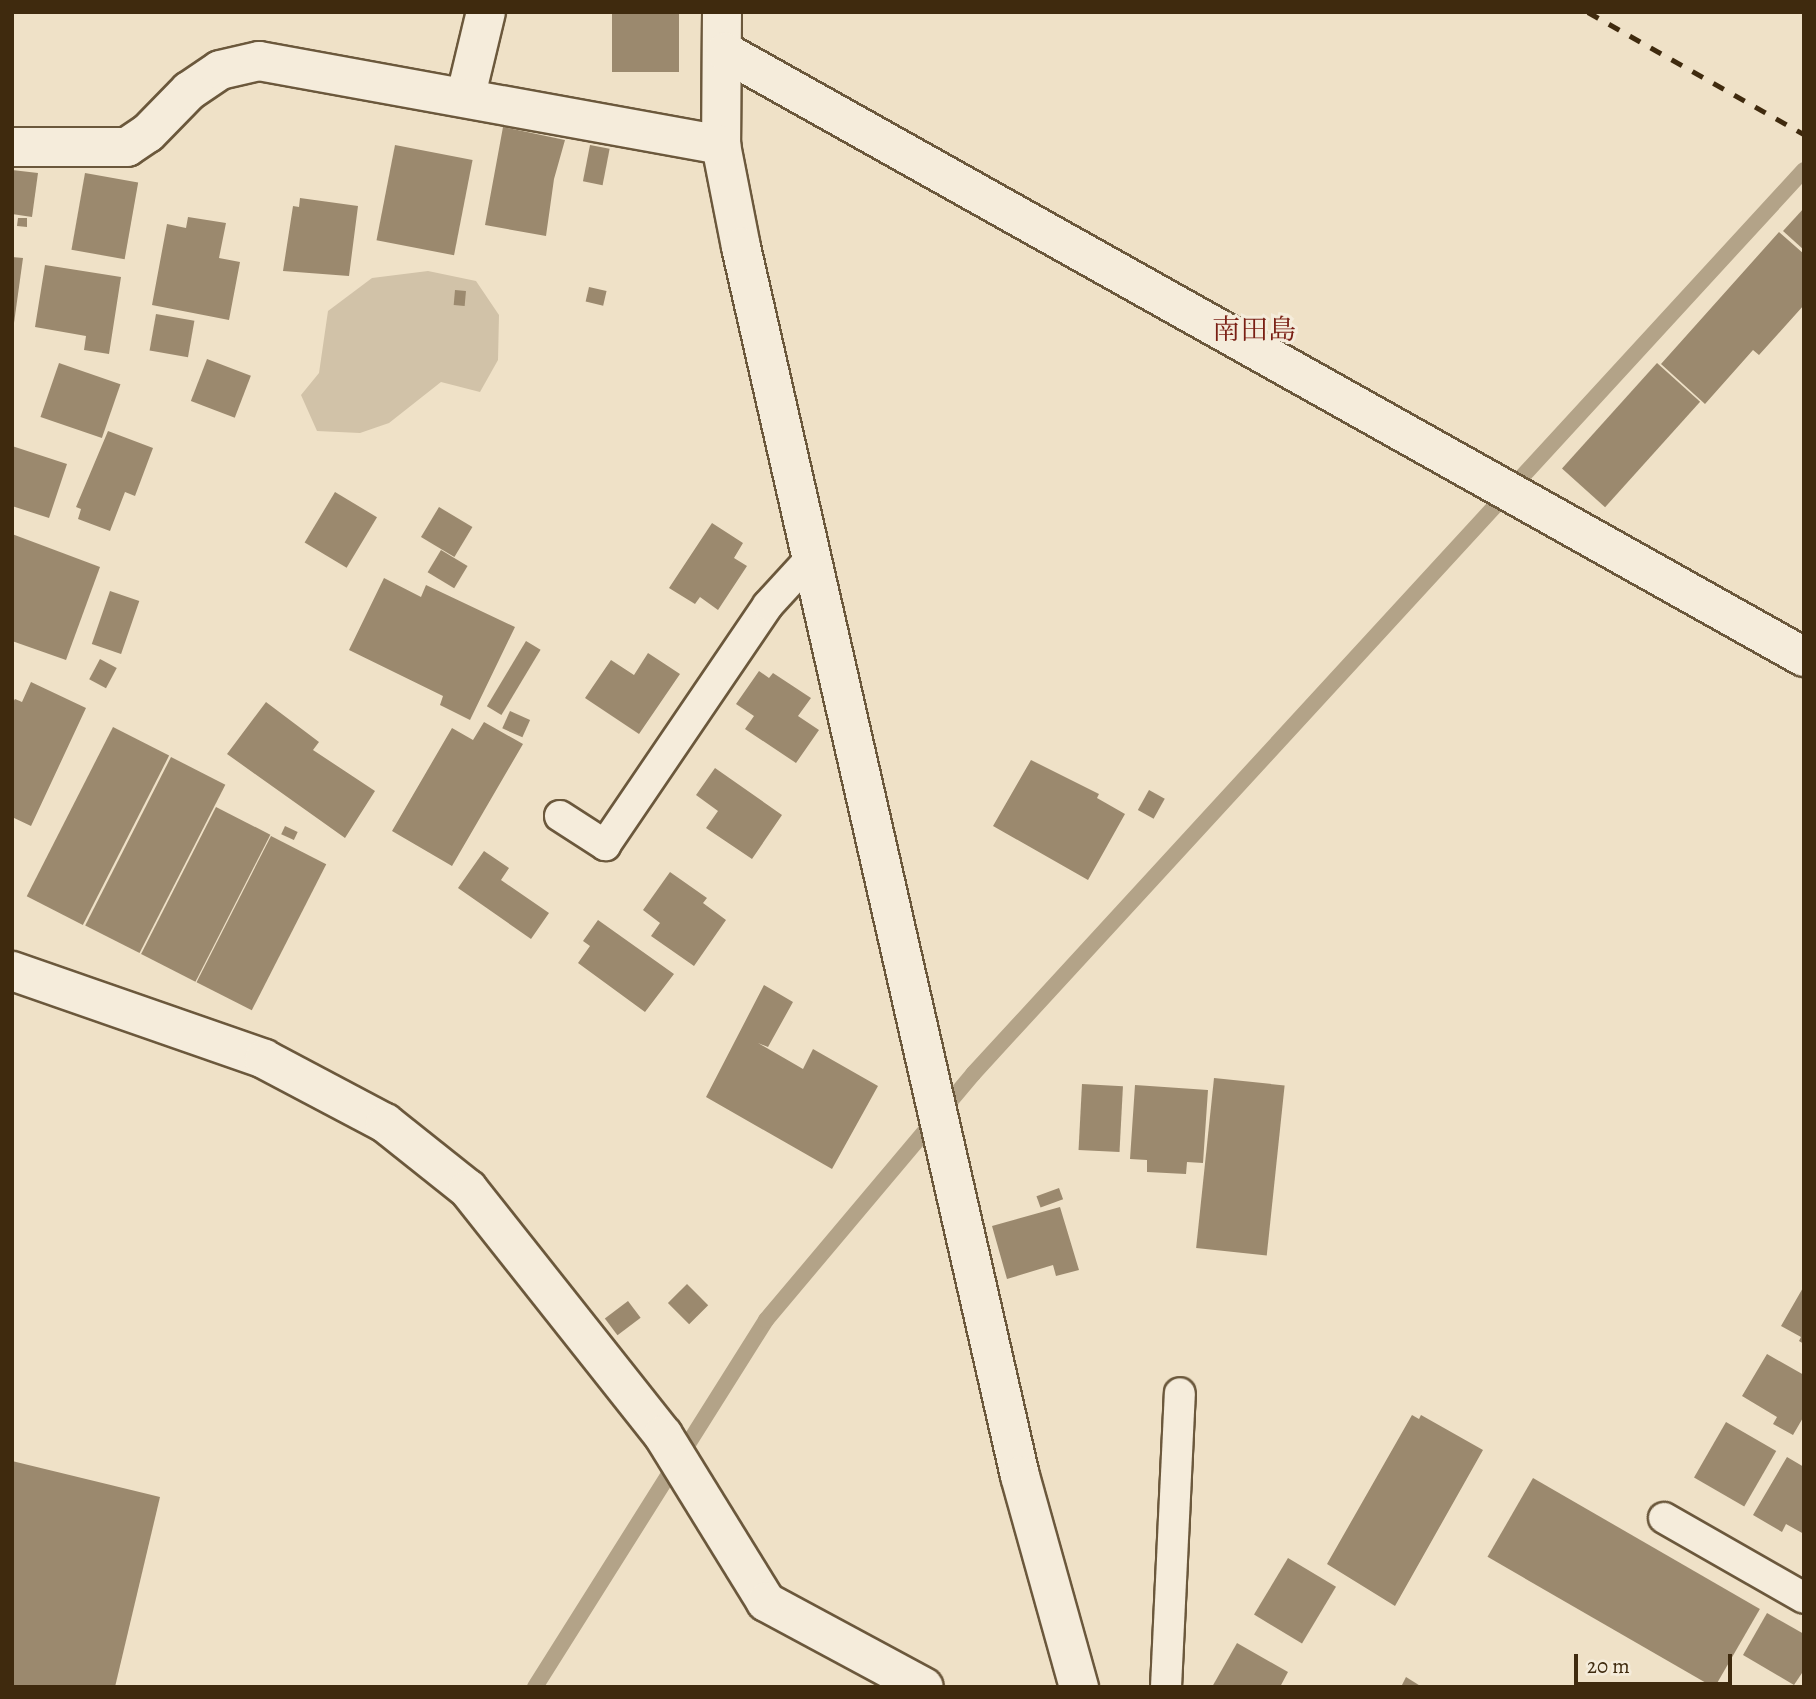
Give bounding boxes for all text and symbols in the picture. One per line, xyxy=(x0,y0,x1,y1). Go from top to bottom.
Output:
district label: 南田島 xyxy=(1212,313,1296,347)
scale bar xyxy=(1578,1640,1736,1684)
text: 20 m xyxy=(1587,1652,1630,1680)

